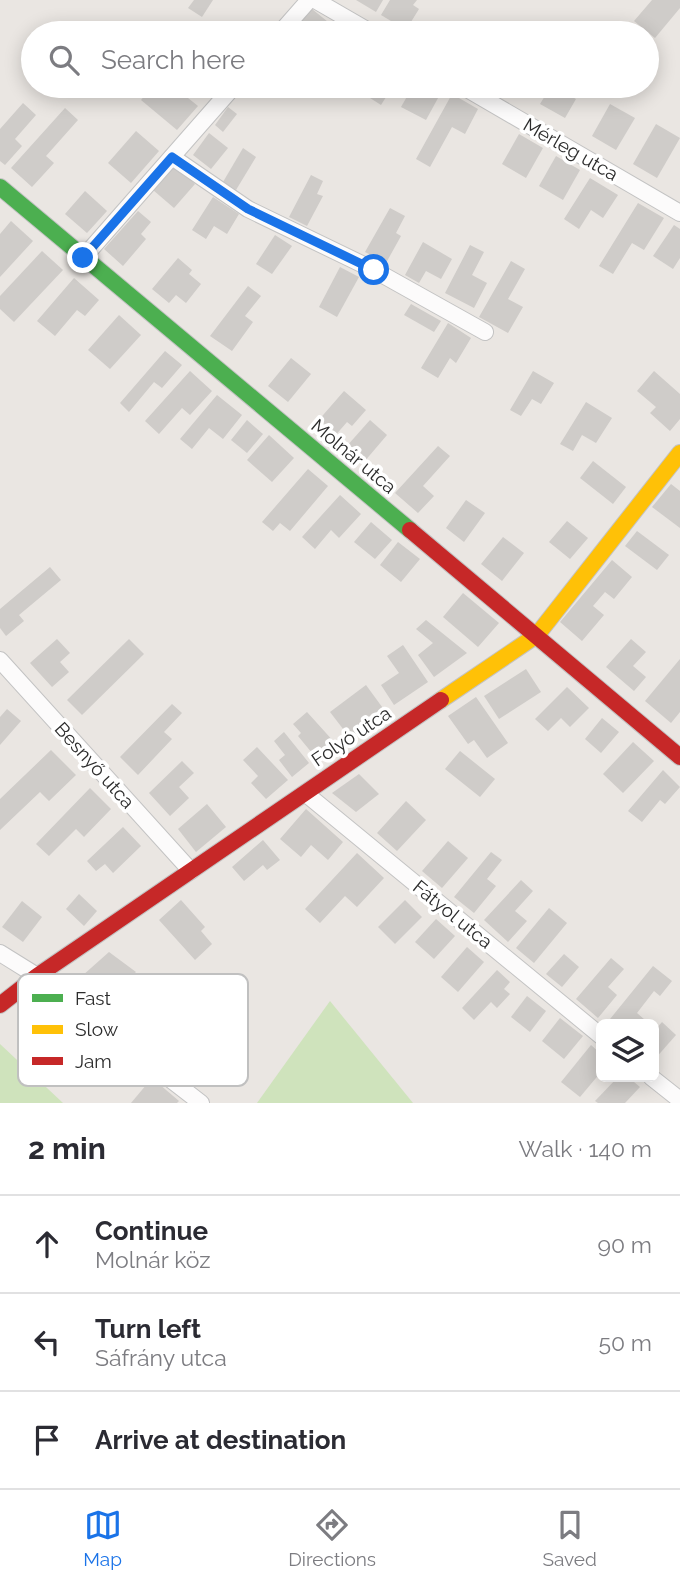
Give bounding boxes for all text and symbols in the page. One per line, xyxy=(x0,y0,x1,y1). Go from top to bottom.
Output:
search box xyxy=(21,21,659,98)
icon: search xyxy=(45,41,83,79)
text: Search here xyxy=(101,45,245,75)
street label: Mérleg utca xyxy=(520,113,622,185)
route end xyxy=(67,242,98,273)
route start xyxy=(358,254,389,285)
street label: Molnár utca xyxy=(307,414,401,498)
street label: Folyó utca xyxy=(307,701,395,771)
street label: Besnyő utca xyxy=(51,717,139,813)
street label: Fátyol utca xyxy=(409,875,497,953)
legend xyxy=(18,974,248,1086)
text: Fast xyxy=(75,987,111,1009)
text: Slow xyxy=(75,1018,119,1040)
map controls xyxy=(596,1019,659,1082)
button: layers xyxy=(596,1019,659,1082)
text: Jam xyxy=(75,1050,112,1072)
text: 2 min xyxy=(28,1131,106,1166)
text: Walk · 140 m xyxy=(519,1135,652,1162)
text: Continue xyxy=(95,1216,208,1246)
icon: ahead xyxy=(28,1225,66,1263)
text: 90 m xyxy=(597,1231,652,1258)
text: Molnár köz xyxy=(95,1246,211,1273)
text: Turn left xyxy=(95,1314,201,1344)
icon: left xyxy=(28,1323,66,1361)
text: 50 m xyxy=(598,1329,652,1356)
text: Sáfrány utca xyxy=(95,1344,227,1371)
icon: arrive xyxy=(28,1421,66,1459)
text: Arrive at destination xyxy=(95,1425,346,1455)
tab: Map xyxy=(83,1506,122,1570)
tab: Directions xyxy=(288,1506,376,1570)
tab: Saved xyxy=(542,1506,597,1570)

